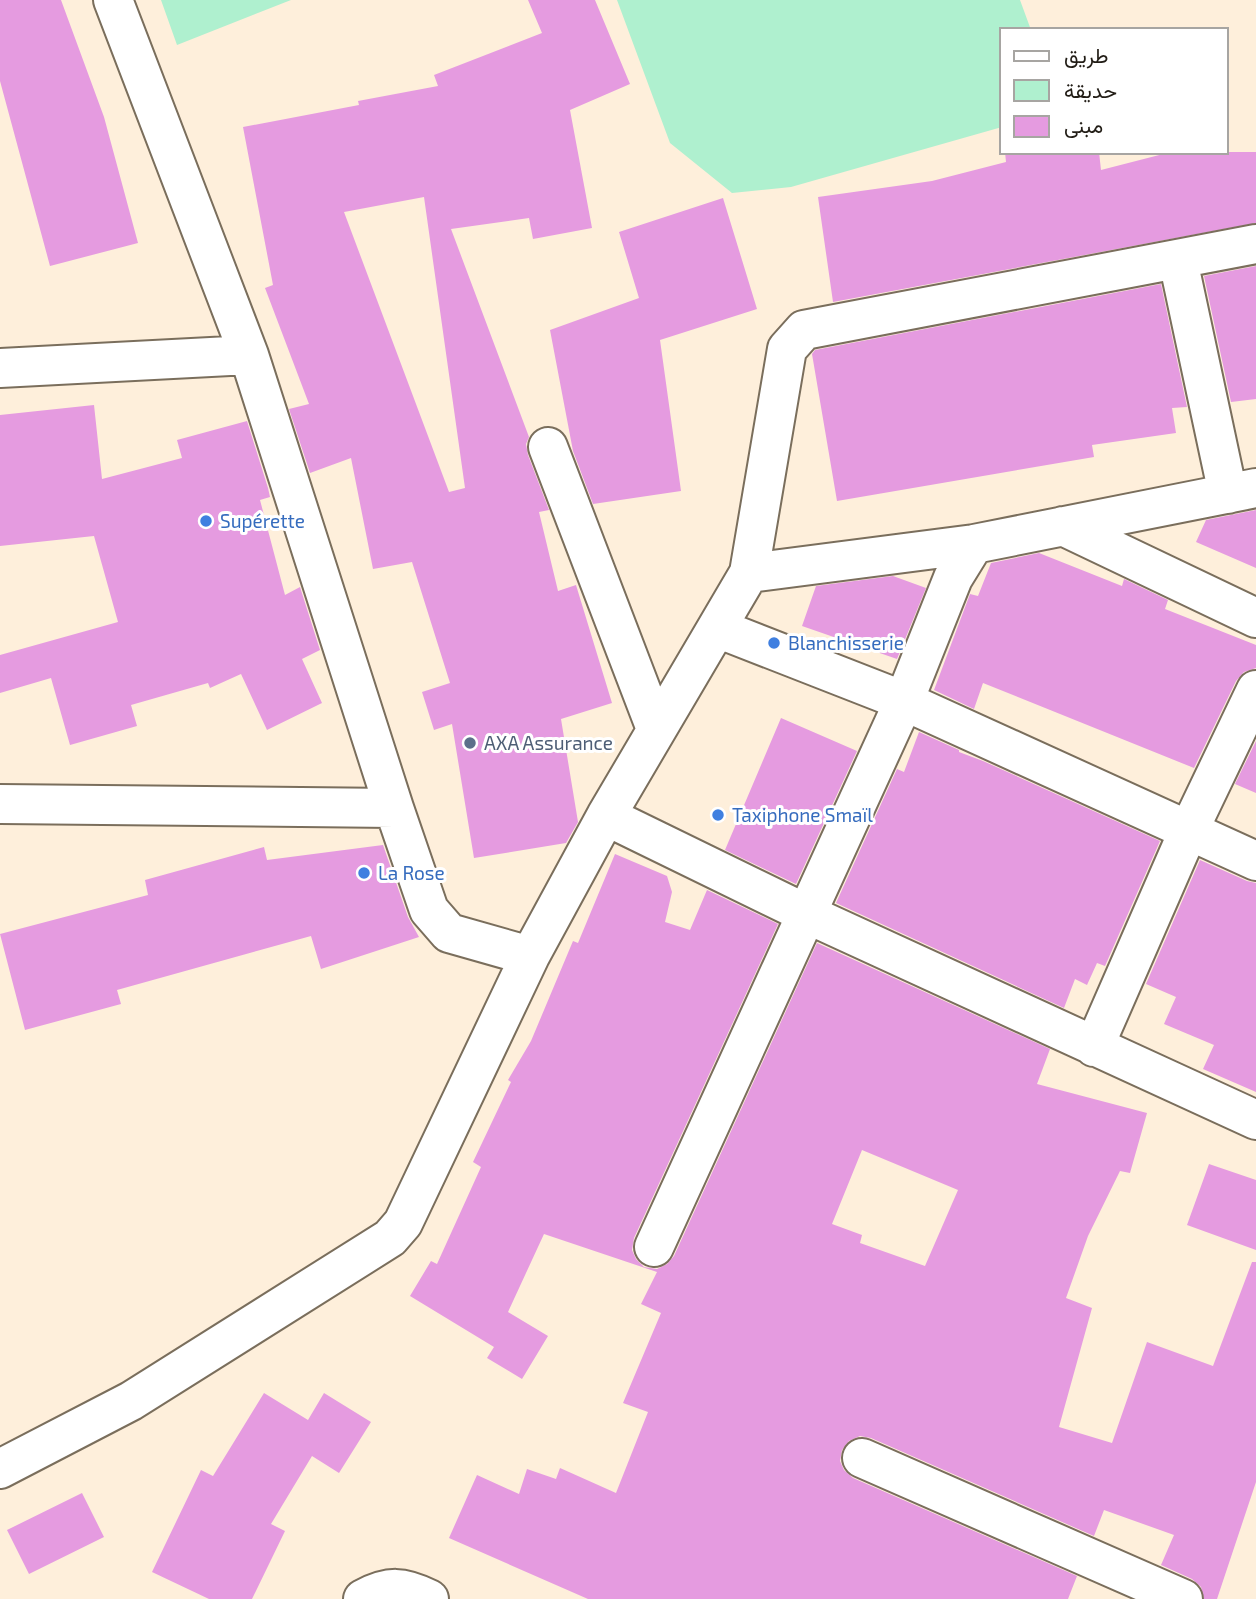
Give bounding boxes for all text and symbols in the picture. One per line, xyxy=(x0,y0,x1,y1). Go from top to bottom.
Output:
legend xyxy=(1000,28,1228,154)
text: طريق xyxy=(1064,42,1109,69)
text: حديقة xyxy=(1064,77,1117,103)
text: مبنى xyxy=(1064,112,1103,138)
place label: Supérette xyxy=(220,509,305,532)
marker: Supérette xyxy=(198,513,214,529)
place label: Blanchisserie xyxy=(788,631,904,654)
marker: Blanchisserie xyxy=(766,635,782,651)
place label: AXA Assurance xyxy=(484,731,613,754)
marker: AXA Assurance xyxy=(462,735,478,751)
place label: Taxiphone Smaïl xyxy=(732,803,873,826)
marker: Taxiphone Smaïl xyxy=(710,807,726,823)
place label: La Rose xyxy=(378,861,445,884)
marker: La Rose xyxy=(356,865,372,881)

